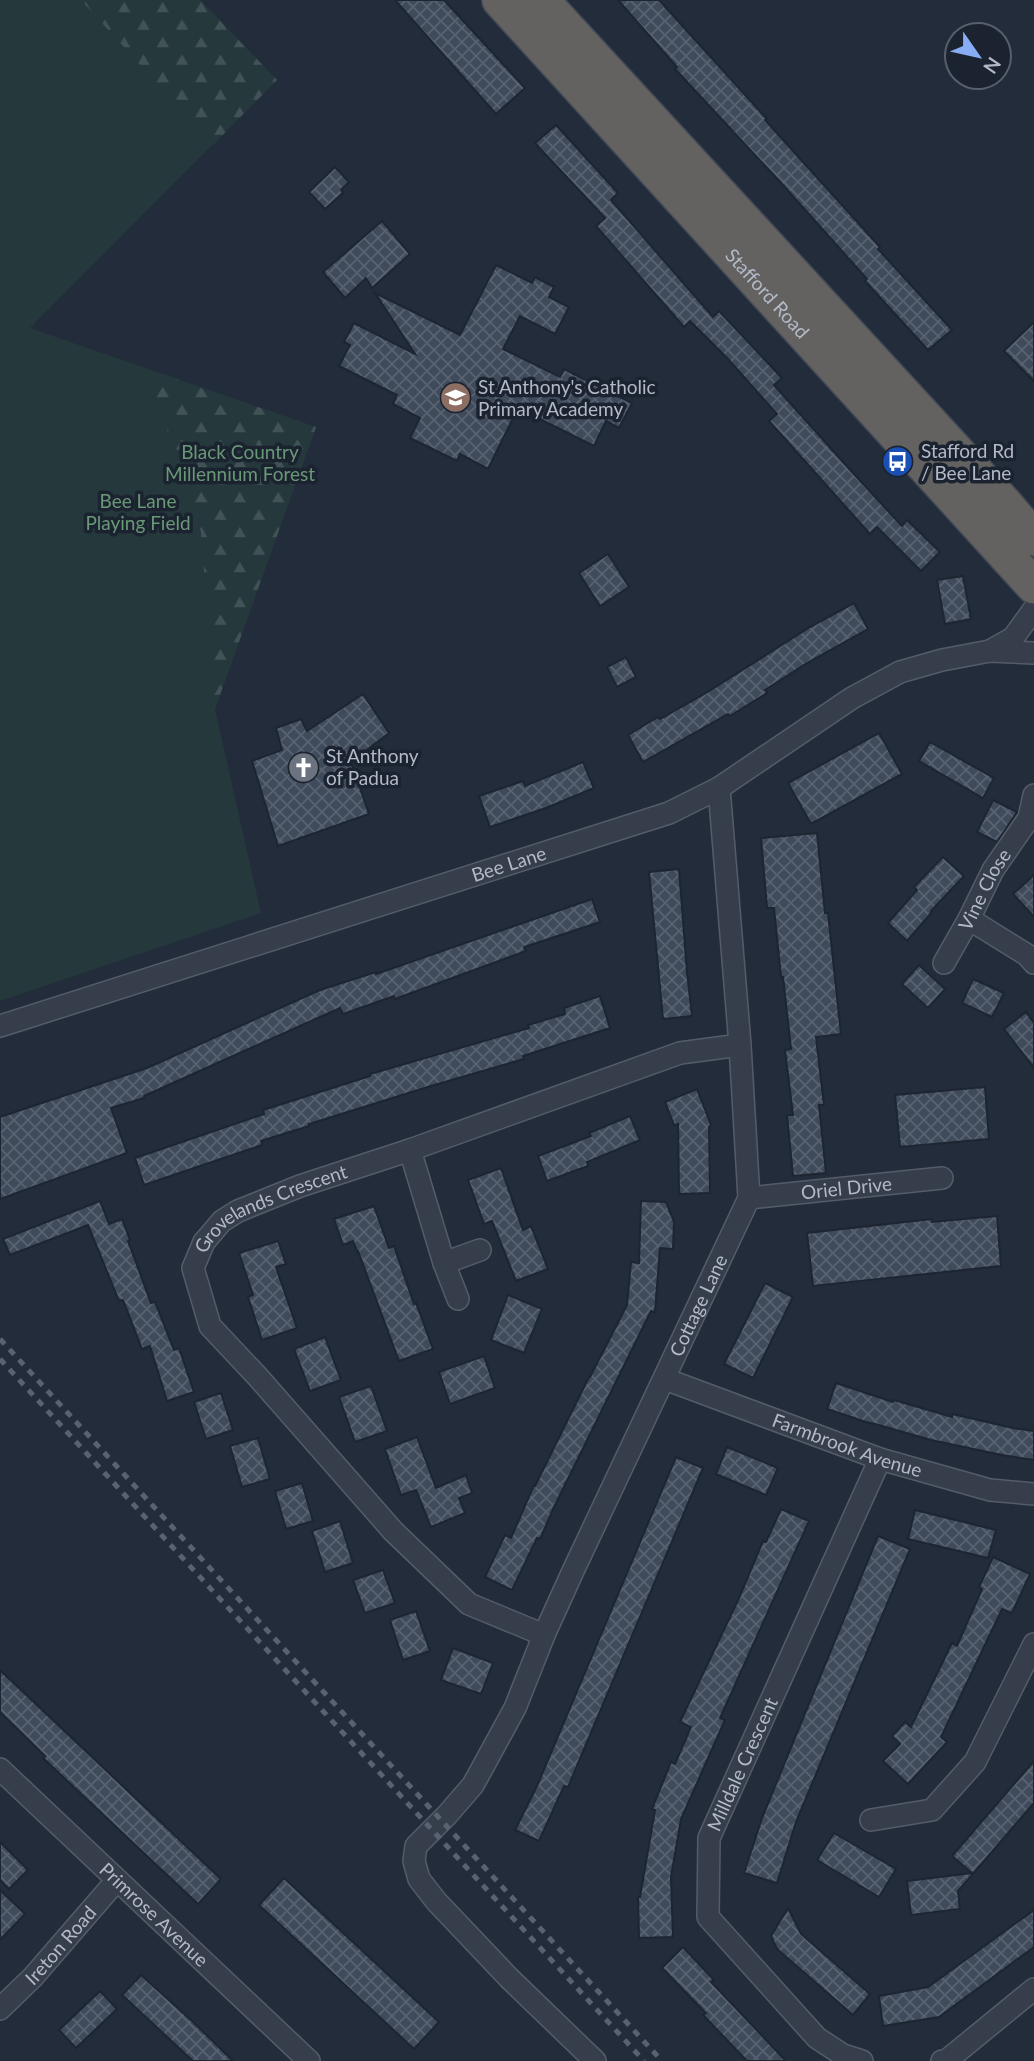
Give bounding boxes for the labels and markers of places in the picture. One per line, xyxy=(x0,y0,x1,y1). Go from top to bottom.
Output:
place label: St Anthony's Catholic Primary Academy xyxy=(478,375,656,420)
school or university icon: St Anthony's Catholic Primary Academy xyxy=(438,381,472,415)
place label: Stafford Rd / Bee Lane xyxy=(921,439,1014,484)
bus stop icon: Stafford Rd / Bee Lane xyxy=(881,445,915,479)
place label: St Anthony of Padua xyxy=(326,744,419,789)
church icon: St Anthony of Padua xyxy=(286,750,320,784)

